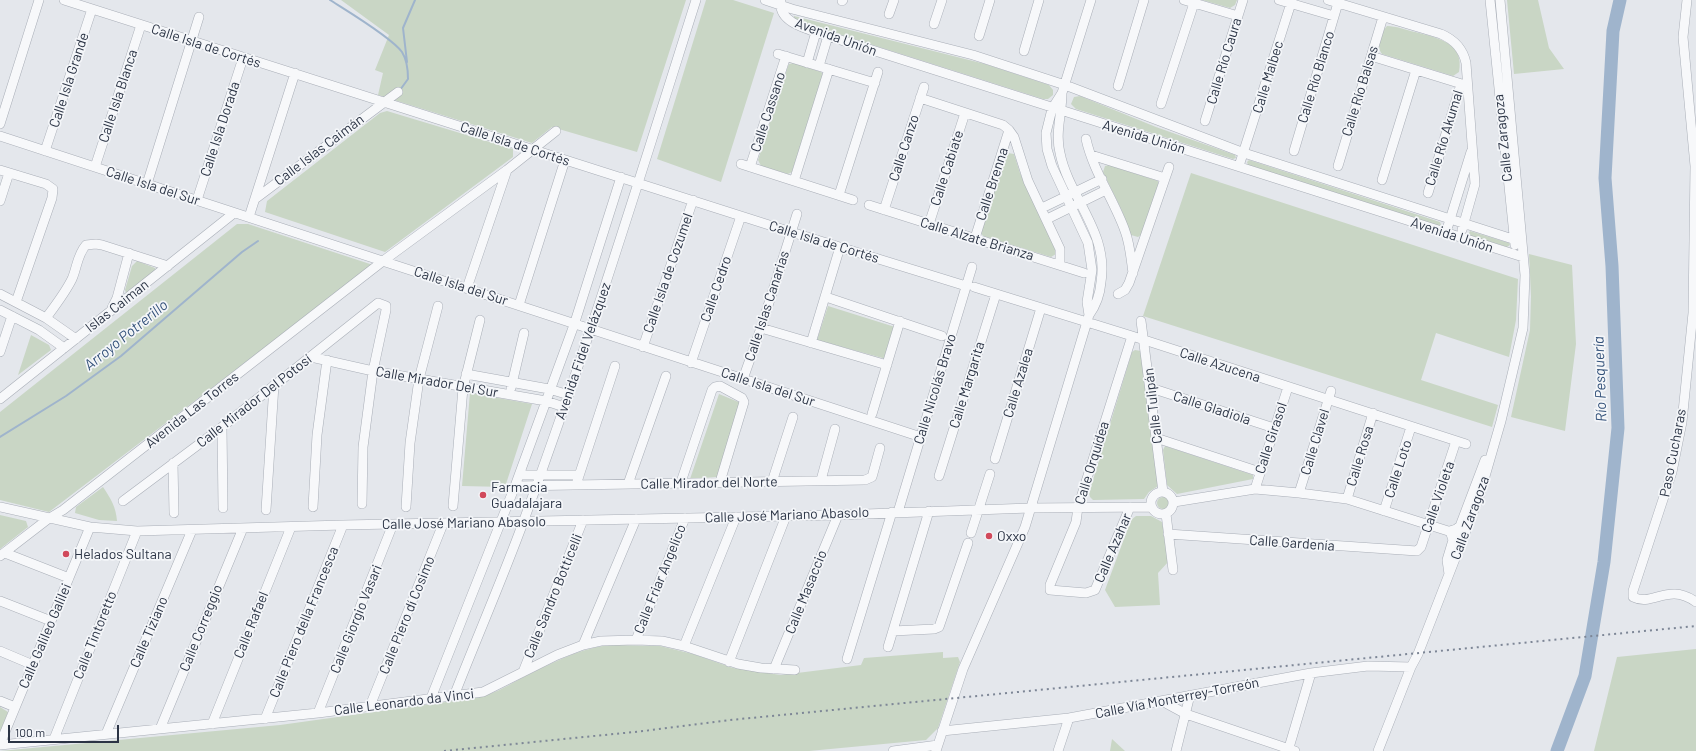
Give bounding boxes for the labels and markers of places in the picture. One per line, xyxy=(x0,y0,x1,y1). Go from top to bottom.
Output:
place label: Farmacia Guadalajara xyxy=(491,479,562,512)
marker: Farmacia Guadalajara xyxy=(478,490,488,500)
place label: Oxxo xyxy=(997,528,1026,544)
marker: Oxxo xyxy=(984,531,994,541)
place label: Helados Sultana xyxy=(74,546,172,562)
marker: Helados Sultana xyxy=(61,549,71,559)

